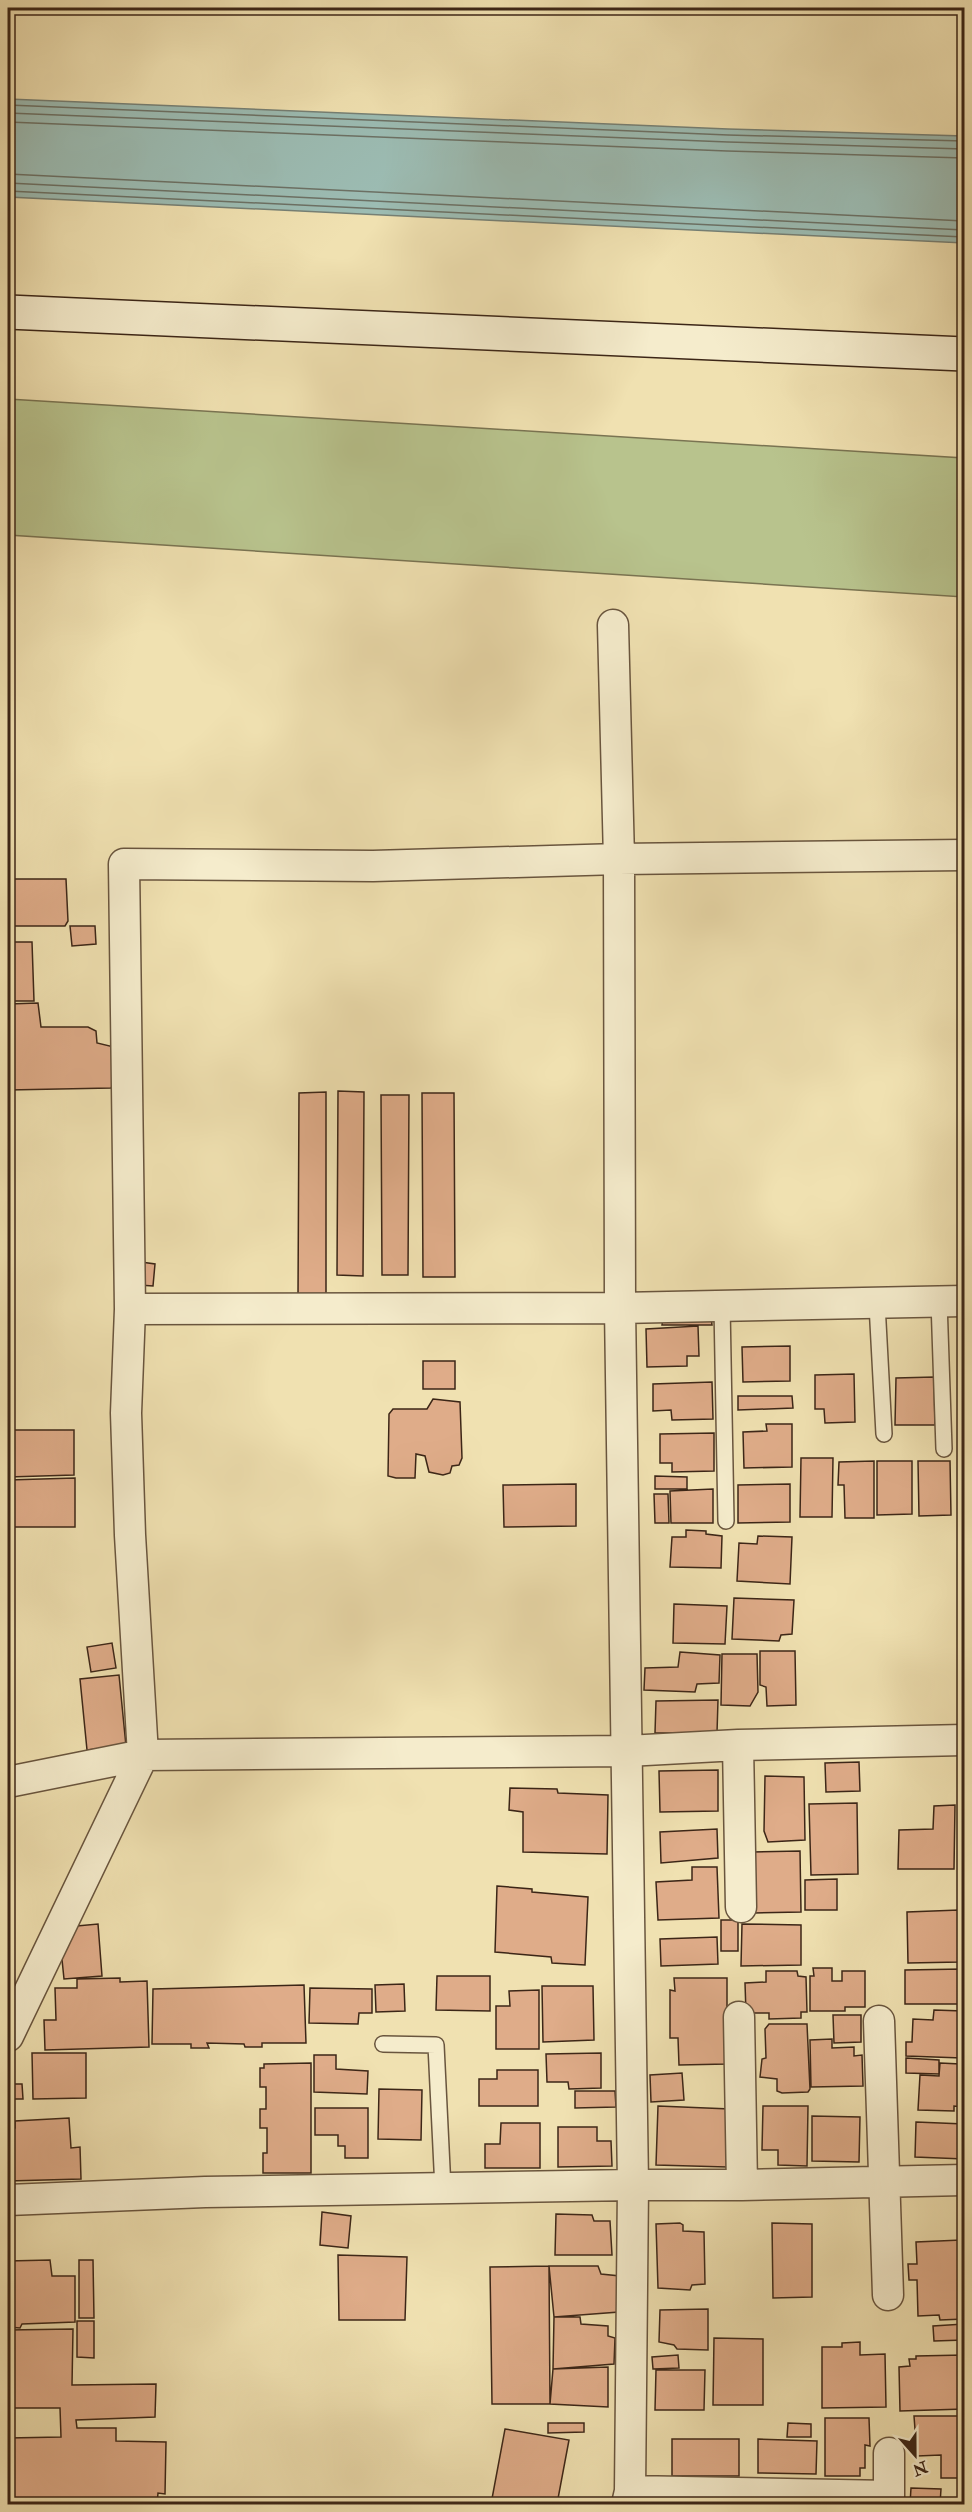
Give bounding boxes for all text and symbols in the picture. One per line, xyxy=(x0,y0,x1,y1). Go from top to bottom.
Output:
north arrow xyxy=(885,2425,945,2485)
text: N xyxy=(909,2456,931,2480)

